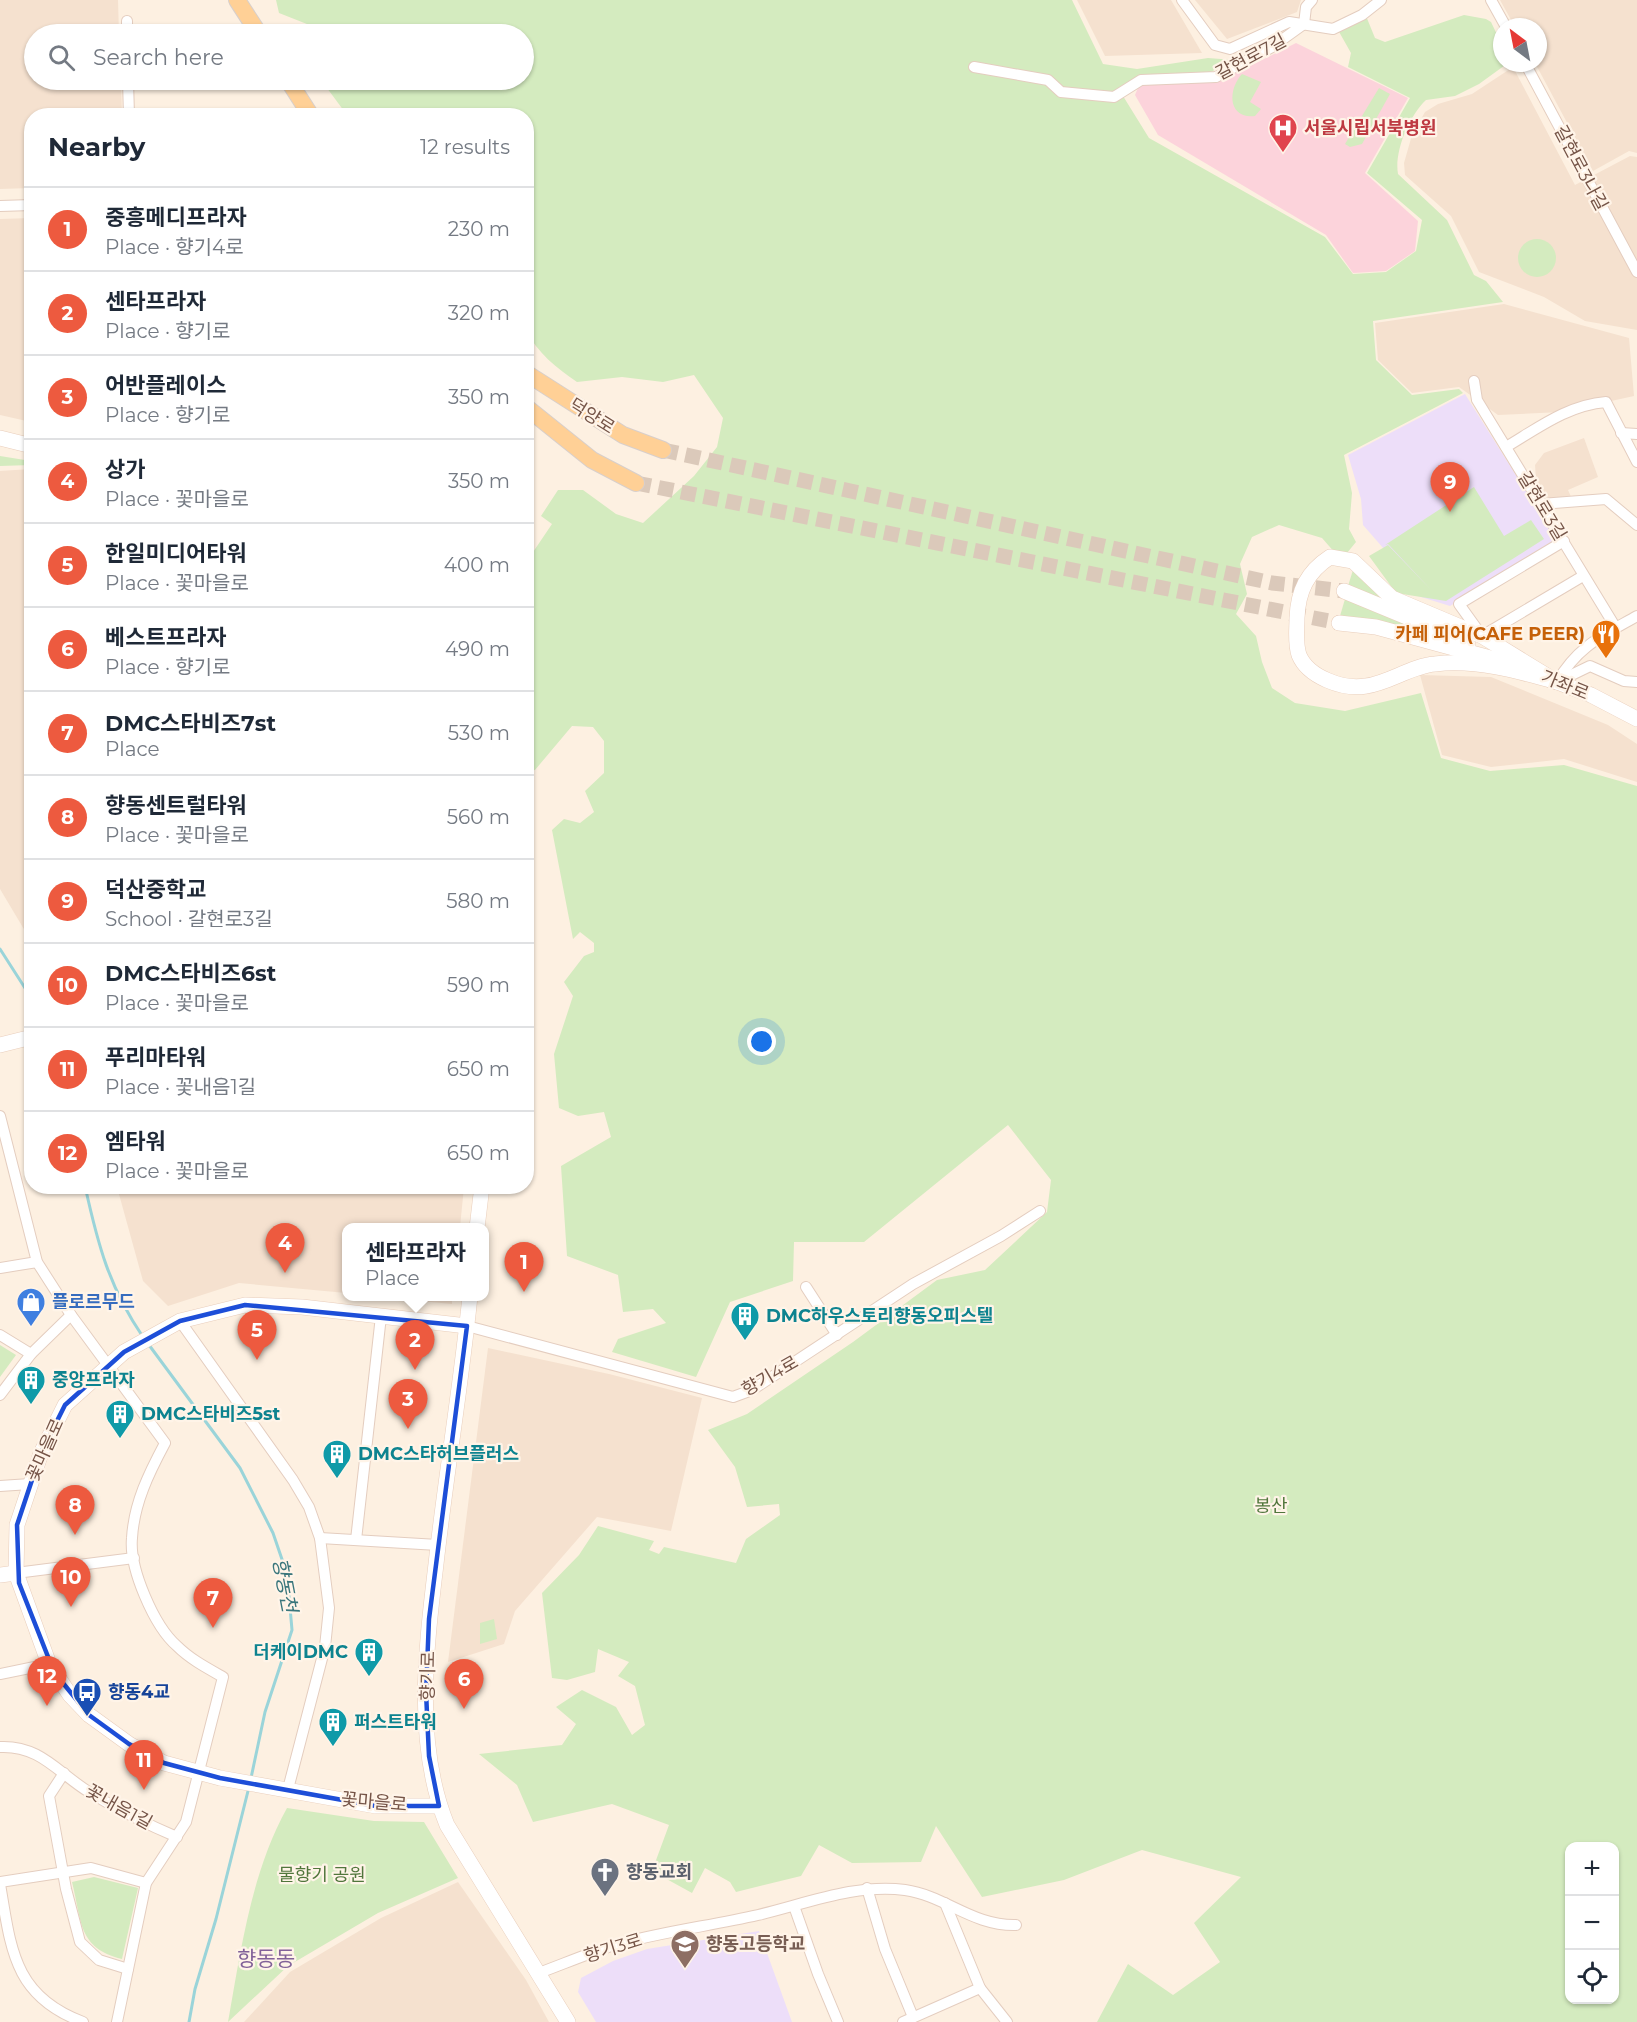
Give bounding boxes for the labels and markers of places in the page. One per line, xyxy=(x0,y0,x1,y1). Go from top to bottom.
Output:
hospital icon: 서울시립서북병원 xyxy=(1267,112,1299,154)
place label: 서울시립서북병원 xyxy=(1304,117,1436,139)
pin: 9 xyxy=(1430,462,1470,512)
restaurant icon: 카페 피어(CAFE PEER) xyxy=(1590,618,1622,660)
place label: 카페 피어(CAFE PEER) xyxy=(1395,623,1585,645)
pin: 4 xyxy=(266,1224,304,1273)
pin: 1 xyxy=(504,1242,544,1292)
shop icon: 플로르무드 xyxy=(15,1286,47,1328)
place label: 플로르무드 xyxy=(52,1291,135,1313)
building icon: DMC하우스토리향동오피스텔 xyxy=(729,1300,761,1342)
place label: DMC하우스토리향동오피스텔 xyxy=(766,1305,993,1327)
pin: 5 xyxy=(238,1310,276,1360)
pin: 2 xyxy=(396,1320,434,1370)
building icon: 중앙프라자 xyxy=(15,1364,47,1406)
place label: 중앙프라자 xyxy=(52,1369,135,1391)
pin: 3 xyxy=(388,1380,428,1429)
building icon: DMC스타비즈5st xyxy=(104,1398,136,1440)
place label: DMC스타비즈5st xyxy=(141,1403,281,1425)
building icon: DMC스타허브플러스 xyxy=(321,1438,353,1480)
place label: DMC스타허브플러스 xyxy=(358,1443,519,1465)
pin: 8 xyxy=(56,1486,94,1535)
pin: 10 xyxy=(52,1558,90,1607)
pin: 7 xyxy=(194,1578,232,1628)
building icon: 더케이DMC xyxy=(353,1636,385,1678)
place label: 더케이DMC xyxy=(253,1641,348,1663)
pin: 12 xyxy=(28,1656,66,1706)
pin: 6 xyxy=(444,1660,484,1709)
bus stop icon: 향동4교 xyxy=(71,1676,103,1718)
place label: 향동4교 xyxy=(108,1681,170,1703)
building icon: 퍼스트타워 xyxy=(317,1706,349,1748)
place label: 퍼스트타워 xyxy=(354,1711,437,1733)
pin: 11 xyxy=(124,1740,164,1790)
church icon: 향동교회 xyxy=(589,1856,621,1898)
place label: 향동교회 xyxy=(626,1861,692,1883)
school or university icon: 향동고등학교 xyxy=(669,1928,701,1970)
place label: 향동고등학교 xyxy=(706,1933,805,1955)

